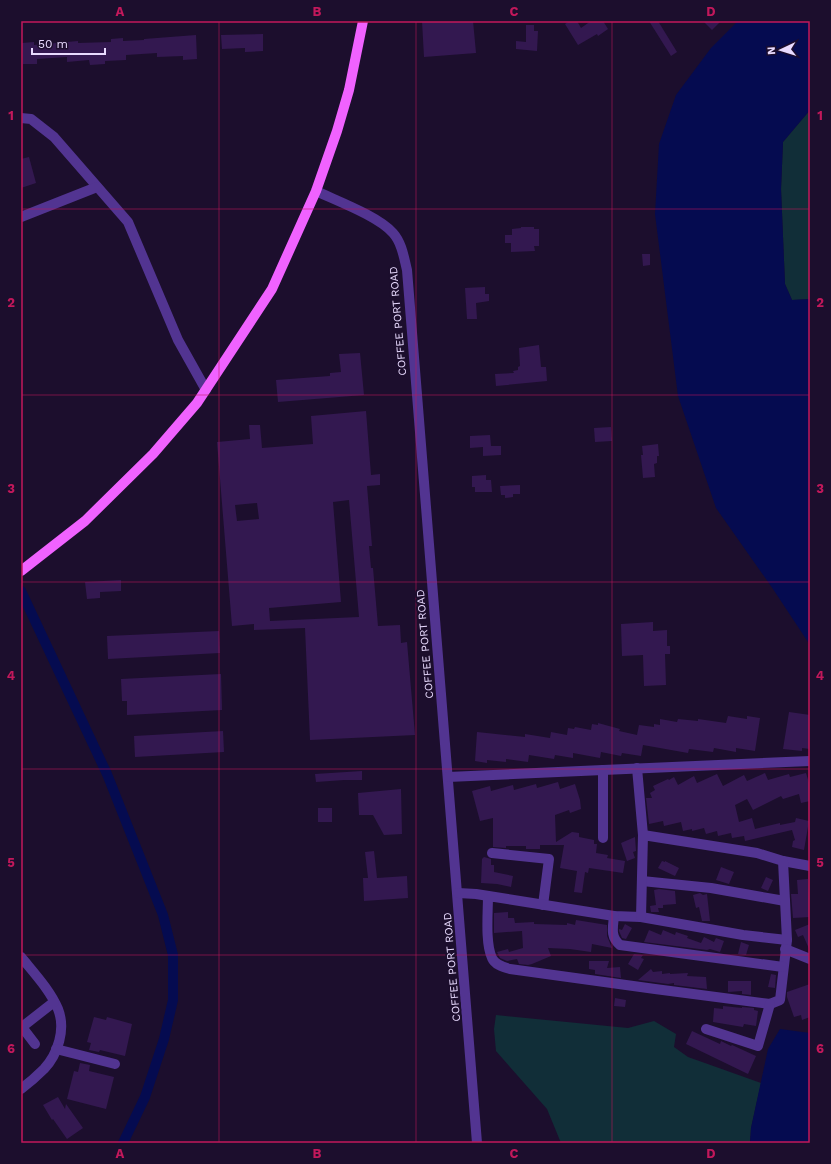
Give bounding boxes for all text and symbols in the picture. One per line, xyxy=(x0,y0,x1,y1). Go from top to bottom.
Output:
text: A xyxy=(116,4,125,19)
text: B xyxy=(313,4,322,19)
text: C xyxy=(510,4,519,19)
text: D xyxy=(706,4,716,19)
scale bar xyxy=(32,30,105,56)
north arrow xyxy=(761,30,801,70)
text: 50 m xyxy=(38,37,68,51)
text: N xyxy=(765,46,778,55)
text: 1 xyxy=(8,108,14,123)
text: 1 xyxy=(817,108,823,123)
street label: COFFEE PORT ROAD xyxy=(387,266,409,376)
text: 2 xyxy=(7,295,15,310)
text: 2 xyxy=(816,295,824,310)
text: 3 xyxy=(7,481,15,496)
text: 3 xyxy=(816,481,824,496)
street label: COFFEE PORT ROAD xyxy=(414,589,436,699)
text: 4 xyxy=(7,668,16,683)
text: 4 xyxy=(816,668,825,683)
text: 5 xyxy=(7,855,15,870)
text: 5 xyxy=(816,855,824,870)
street label: COFFEE PORT ROAD xyxy=(441,912,463,1022)
text: 6 xyxy=(7,1041,15,1056)
text: 6 xyxy=(816,1041,824,1056)
text: A xyxy=(116,1146,125,1161)
text: B xyxy=(313,1146,322,1161)
text: C xyxy=(510,1146,519,1161)
text: D xyxy=(706,1146,716,1161)

